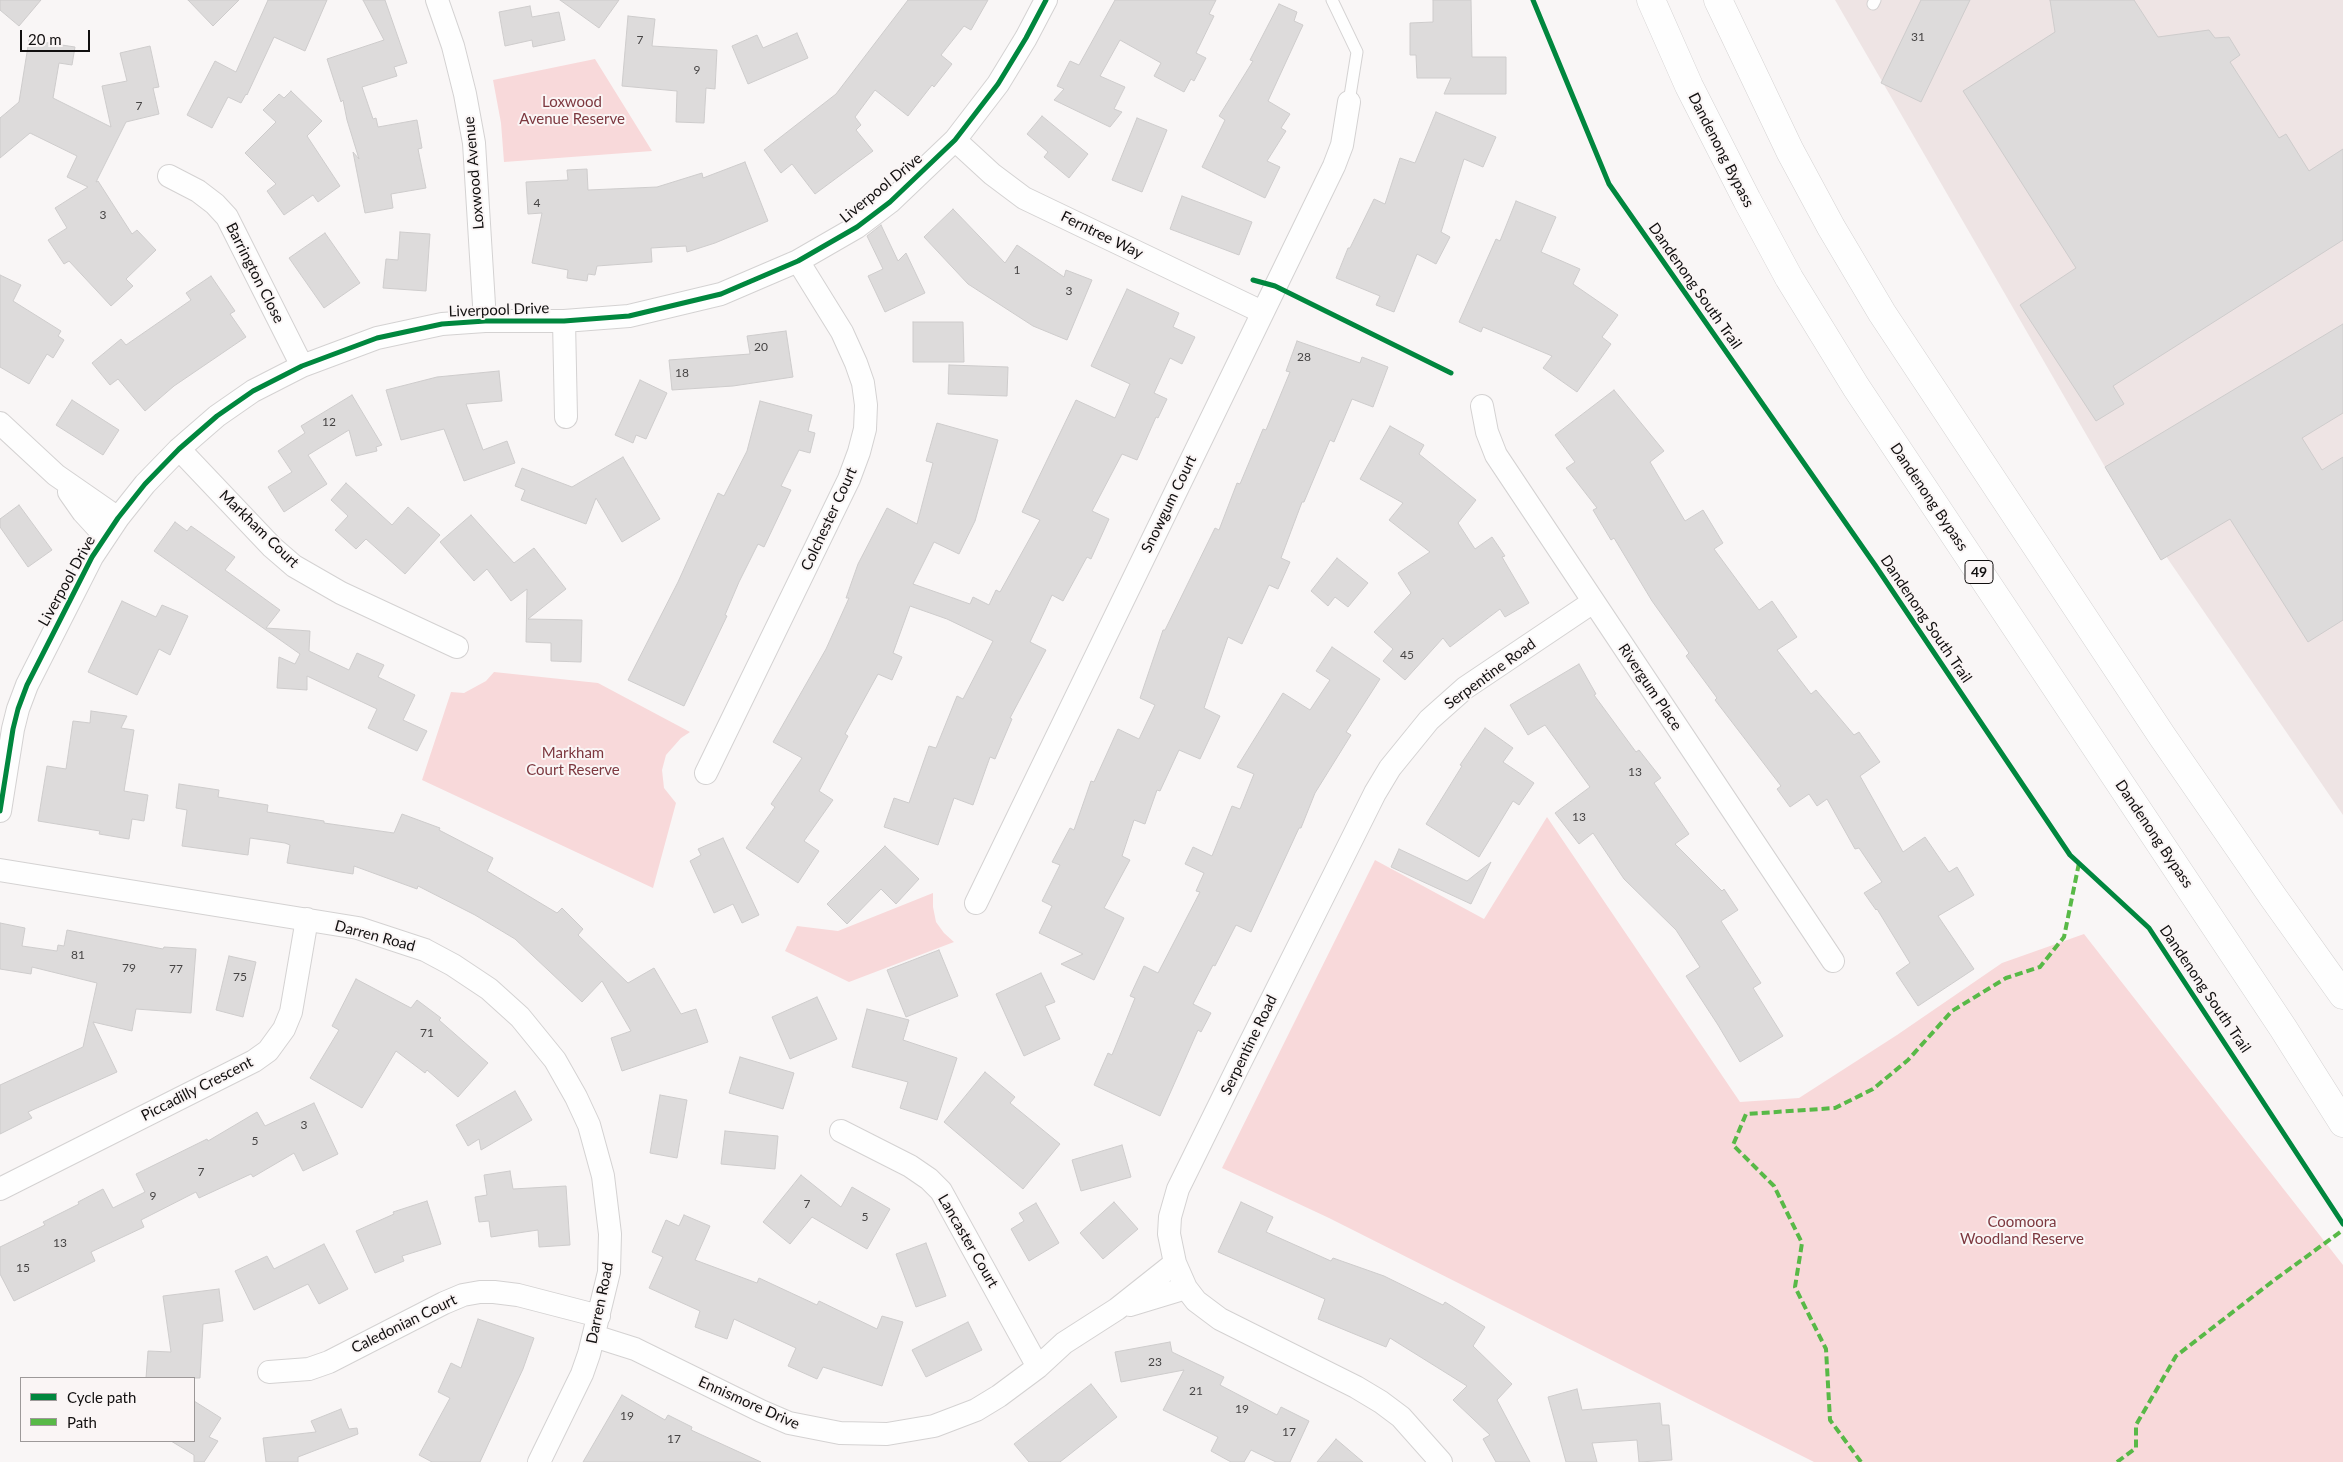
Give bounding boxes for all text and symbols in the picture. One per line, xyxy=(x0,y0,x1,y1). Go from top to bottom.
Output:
scale bar xyxy=(22,20,92,52)
text: 20 m xyxy=(28,30,62,48)
house number: 31 xyxy=(1911,30,1925,44)
house number: 7 xyxy=(637,33,643,47)
house number: 9 xyxy=(694,63,700,77)
street label: Dandenong Bypass xyxy=(1684,90,1758,210)
park label: Loxwood Avenue Reserve xyxy=(519,93,625,128)
house number: 7 xyxy=(136,99,142,113)
street label: Loxwood Avenue xyxy=(460,116,488,230)
street label: Liverpool Drive xyxy=(836,149,926,227)
house number: 4 xyxy=(534,196,540,210)
street label: Ferntree Way xyxy=(1058,207,1146,263)
house number: 3 xyxy=(100,208,106,222)
street label: Dandenong South Trail xyxy=(1645,219,1745,353)
street label: Barrington Close xyxy=(222,220,288,326)
house number: 1 xyxy=(1014,263,1020,277)
house number: 3 xyxy=(1066,284,1072,298)
street label: Liverpool Drive xyxy=(448,299,550,321)
house number: 20 xyxy=(754,340,768,354)
house number: 28 xyxy=(1297,350,1311,364)
house number: 18 xyxy=(675,366,689,380)
house number: 12 xyxy=(322,415,336,429)
street label: Dandenong Bypass xyxy=(1886,440,1972,554)
street label: Snowgum Court xyxy=(1138,452,1200,556)
street label: Colchester Court xyxy=(797,464,861,574)
street label: Markham Court xyxy=(215,486,303,572)
street label: Liverpool Drive xyxy=(35,533,99,629)
street label: Dandenong South Trail xyxy=(1877,552,1975,686)
road number: 49 xyxy=(1965,560,1993,584)
street label: Serpentine Road xyxy=(1441,635,1539,713)
street label: Rivergum Place xyxy=(1614,640,1686,734)
house number: 45 xyxy=(1400,648,1414,662)
park label: Markham Court Reserve xyxy=(526,744,620,779)
house number: 13 xyxy=(1628,765,1642,779)
street label: Dandenong Bypass xyxy=(2111,777,2197,891)
house number: 13 xyxy=(1572,810,1586,824)
street label: Darren Road xyxy=(333,917,417,955)
street label: Dandenong South Trail xyxy=(2156,922,2254,1056)
house number: 81 xyxy=(71,948,85,962)
house number: 79 xyxy=(122,961,136,975)
house number: 77 xyxy=(169,962,183,976)
house number: 75 xyxy=(233,970,247,984)
street label: Serpentine Road xyxy=(1217,992,1281,1098)
house number: 71 xyxy=(420,1026,434,1040)
street label: Piccadilly Crescent xyxy=(138,1053,256,1125)
house number: 3 xyxy=(301,1118,307,1132)
house number: 5 xyxy=(252,1134,258,1148)
house number: 7 xyxy=(198,1165,204,1179)
house number: 9 xyxy=(150,1189,156,1203)
street label: Lancaster Court xyxy=(934,1191,1002,1291)
house number: 7 xyxy=(804,1197,810,1211)
house number: 5 xyxy=(862,1210,868,1224)
park label: Coomoora Woodland Reserve xyxy=(1960,1213,2084,1248)
house number: 13 xyxy=(53,1236,67,1250)
house number: 15 xyxy=(16,1261,30,1275)
street label: Darren Road xyxy=(583,1261,617,1345)
street label: Caledonian Court xyxy=(348,1291,460,1357)
house number: 23 xyxy=(1148,1355,1162,1369)
street label: Ennismore Drive xyxy=(696,1373,802,1433)
legend xyxy=(20,1377,195,1442)
house number: 21 xyxy=(1189,1384,1203,1398)
text: Cycle path xyxy=(67,1388,136,1406)
house number: 19 xyxy=(1235,1402,1249,1416)
house number: 19 xyxy=(620,1409,634,1423)
text: Path xyxy=(67,1413,97,1431)
house number: 17 xyxy=(1282,1425,1296,1439)
house number: 17 xyxy=(667,1432,681,1446)

